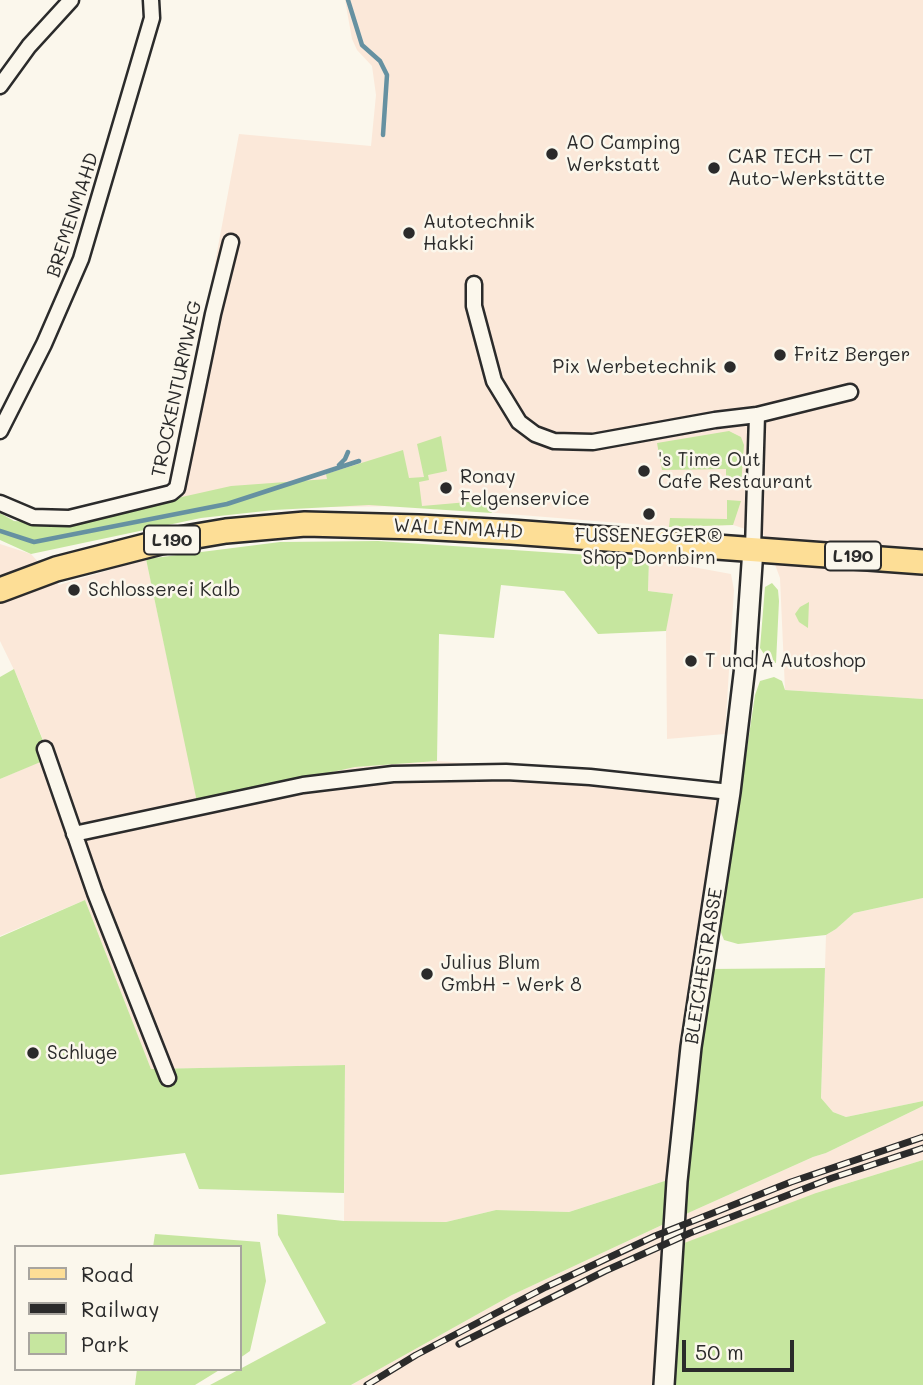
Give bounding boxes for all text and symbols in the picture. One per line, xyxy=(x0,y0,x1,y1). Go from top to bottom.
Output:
place label: AO Camping Werkstatt xyxy=(566,132,680,176)
marker: AO Camping Werkstatt xyxy=(544,146,560,162)
place label: CAR TECH – CT Auto-Werkstätte xyxy=(728,146,885,190)
street label: BREMENMAHD xyxy=(42,150,104,280)
marker: CAR TECH – CT Auto-Werkstätte xyxy=(706,160,722,176)
place label: Autotechnik Hakki xyxy=(423,211,535,255)
marker: Autotechnik Hakki xyxy=(401,225,417,241)
street label: TROCKENTURMWEG xyxy=(147,299,207,479)
place label: Fritz Berger xyxy=(794,344,910,366)
marker: Fritz Berger xyxy=(772,347,788,363)
place label: Pix Werbetechnik xyxy=(553,356,716,378)
marker: Pix Werbetechnik xyxy=(722,359,738,375)
place label: 's Time Out Cafe Restaurant xyxy=(658,449,813,493)
marker: 's Time Out Cafe Restaurant xyxy=(636,463,652,479)
place label: Ronay Felgenservice xyxy=(460,466,590,510)
marker: Ronay Felgenservice xyxy=(438,480,454,496)
marker: FUSSENEGGER® Shop Dornbirn xyxy=(641,506,657,522)
street label: WALLENMAHD xyxy=(393,514,523,544)
place label: FUSSENEGGER® Shop Dornbirn xyxy=(575,525,723,569)
road number: L190 xyxy=(144,526,200,554)
road number: L190 xyxy=(825,542,881,570)
place label: Schlosserei Kalb xyxy=(88,579,240,601)
marker: Schlosserei Kalb xyxy=(66,582,82,598)
place label: T und A Autoshop xyxy=(705,650,866,672)
marker: T und A Autoshop xyxy=(683,653,699,669)
street label: BLEICHESTRASSE xyxy=(680,886,728,1046)
place label: Julius Blum GmbH - Werk 8 xyxy=(441,952,582,996)
marker: Julius Blum GmbH - Werk 8 xyxy=(419,966,435,982)
place label: Schluge xyxy=(47,1042,118,1064)
marker: Schluge xyxy=(25,1045,41,1061)
legend xyxy=(14,1245,242,1371)
text: Road xyxy=(81,1260,133,1287)
text: Railway xyxy=(81,1295,160,1322)
scale bar xyxy=(685,1326,797,1370)
text: Park xyxy=(81,1330,129,1357)
text: 50 m xyxy=(695,1338,744,1365)

